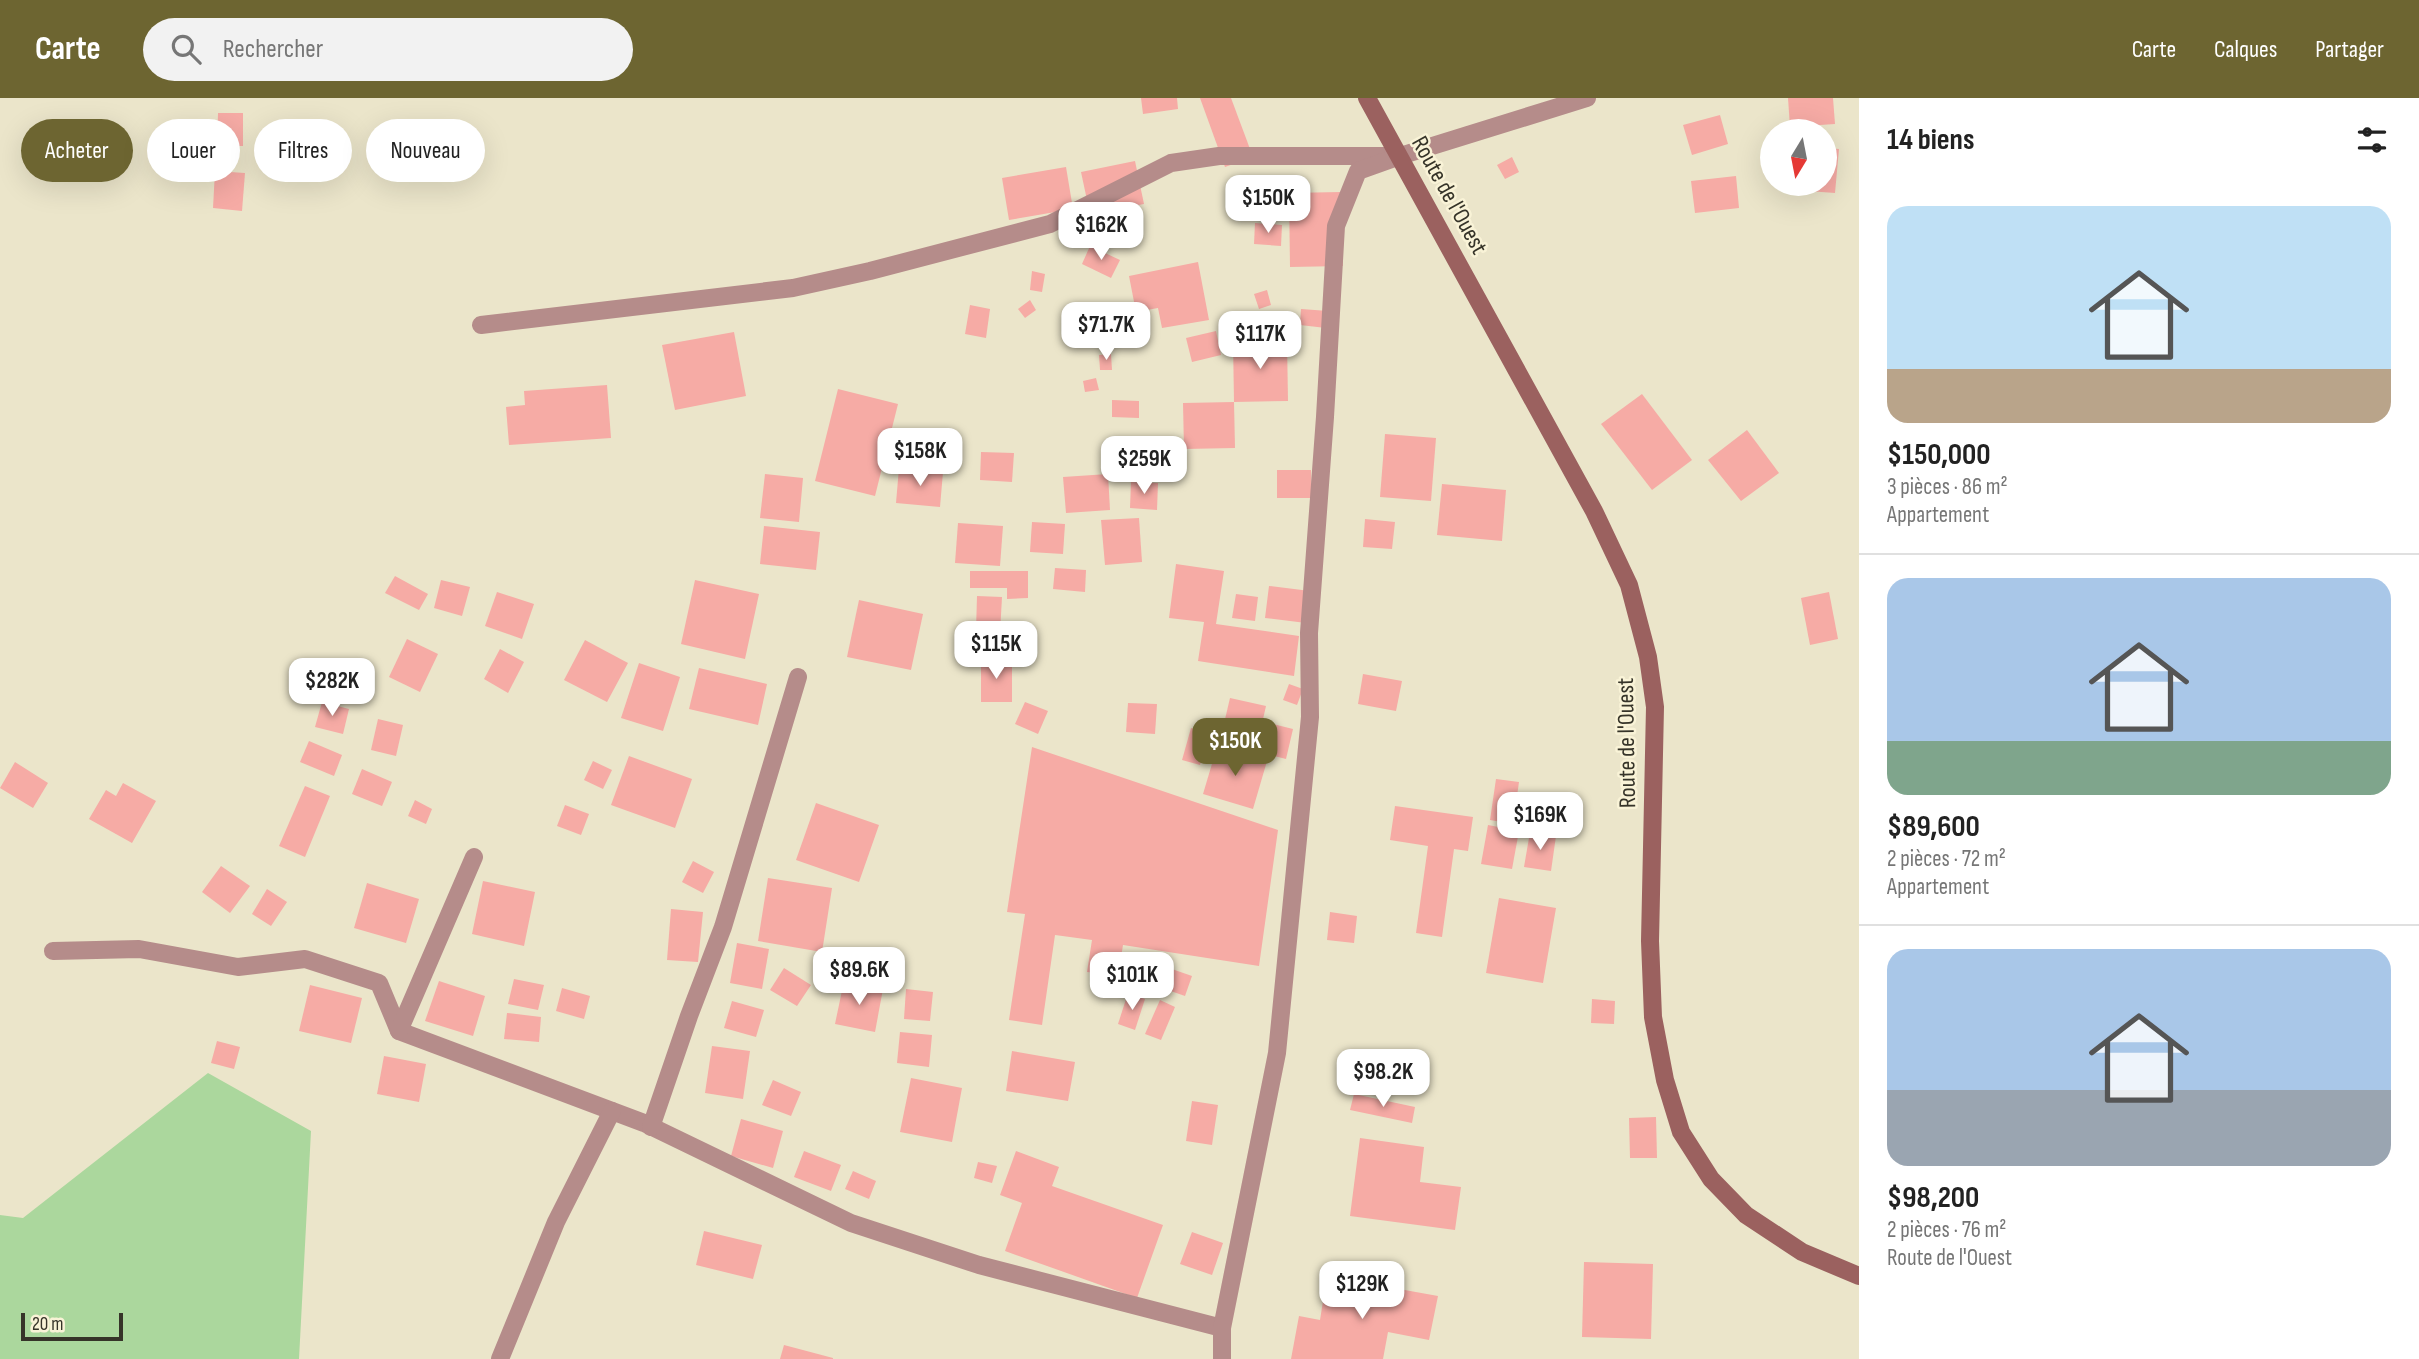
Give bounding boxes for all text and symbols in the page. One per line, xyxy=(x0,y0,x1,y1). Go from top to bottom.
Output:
search box xyxy=(143,18,633,81)
text: Carte xyxy=(35,29,101,69)
icon: search xyxy=(167,30,205,68)
text: Rechercher xyxy=(223,34,323,65)
text: Carte xyxy=(2132,35,2176,64)
text: Calques xyxy=(2214,35,2277,64)
text: Partager xyxy=(2315,35,2384,64)
chip: Acheter xyxy=(21,119,133,182)
chip: Louer xyxy=(147,119,240,182)
chip: Filtres xyxy=(254,119,352,182)
chip: Nouveau xyxy=(366,119,485,182)
north arrow xyxy=(1760,119,1838,196)
map controls xyxy=(1760,119,1837,196)
icon: filters xyxy=(2353,121,2391,159)
text: 14 biens xyxy=(1887,122,1974,158)
street label: Route de l'Ouest xyxy=(1405,131,1494,259)
pin: $150K xyxy=(1219,176,1317,235)
text: $150K xyxy=(1241,184,1295,212)
pin: $162K xyxy=(1052,202,1150,262)
text: $162K xyxy=(1074,211,1128,239)
icon: home xyxy=(2076,252,2202,378)
pin: $71.7K xyxy=(1049,302,1163,362)
text: $71.7K xyxy=(1077,311,1135,339)
pin: $117K xyxy=(1211,312,1309,371)
text: $117K xyxy=(1234,320,1286,348)
pin: $158K xyxy=(871,428,969,488)
pin: $259K xyxy=(1095,436,1193,496)
text: $158K xyxy=(893,437,947,465)
text: $150,000 xyxy=(1887,437,1991,473)
text: $259K xyxy=(1117,445,1171,473)
text: 3 pièces · 86 m² xyxy=(1887,473,2008,501)
text: Appartement xyxy=(1887,501,1989,529)
pin: $115K xyxy=(947,622,1045,681)
icon: home xyxy=(2076,624,2202,750)
text: $115K xyxy=(970,630,1022,658)
pin: $282K xyxy=(283,658,381,718)
text: $282K xyxy=(305,667,359,695)
street label: Route de l'Ouest xyxy=(1611,677,1642,809)
pin: $150K xyxy=(1186,718,1284,778)
text: $150K xyxy=(1208,727,1262,755)
pin: $169K xyxy=(1491,792,1589,852)
text: $169K xyxy=(1513,801,1567,829)
text: $89,600 xyxy=(1887,809,1980,845)
text: 2 pièces · 72 m² xyxy=(1887,845,2006,873)
text: Appartement xyxy=(1887,873,1989,901)
pin: $89.6K xyxy=(802,948,916,1007)
pin: $101K xyxy=(1083,953,1181,1012)
text: $89.6K xyxy=(829,956,889,984)
text: $101K xyxy=(1106,961,1158,989)
icon: home xyxy=(2076,995,2202,1121)
pin: $98.2K xyxy=(1326,1049,1440,1109)
text: $98.2K xyxy=(1353,1058,1413,1086)
text: $98,200 xyxy=(1887,1180,1979,1216)
text: 2 pièces · 76 m² xyxy=(1887,1216,2007,1244)
text: Route de l'Ouest xyxy=(1887,1244,2012,1272)
pin: $129K xyxy=(1313,1262,1411,1321)
text: $129K xyxy=(1335,1270,1389,1298)
scale bar xyxy=(21,1310,122,1342)
text: 20 m xyxy=(32,1313,64,1336)

